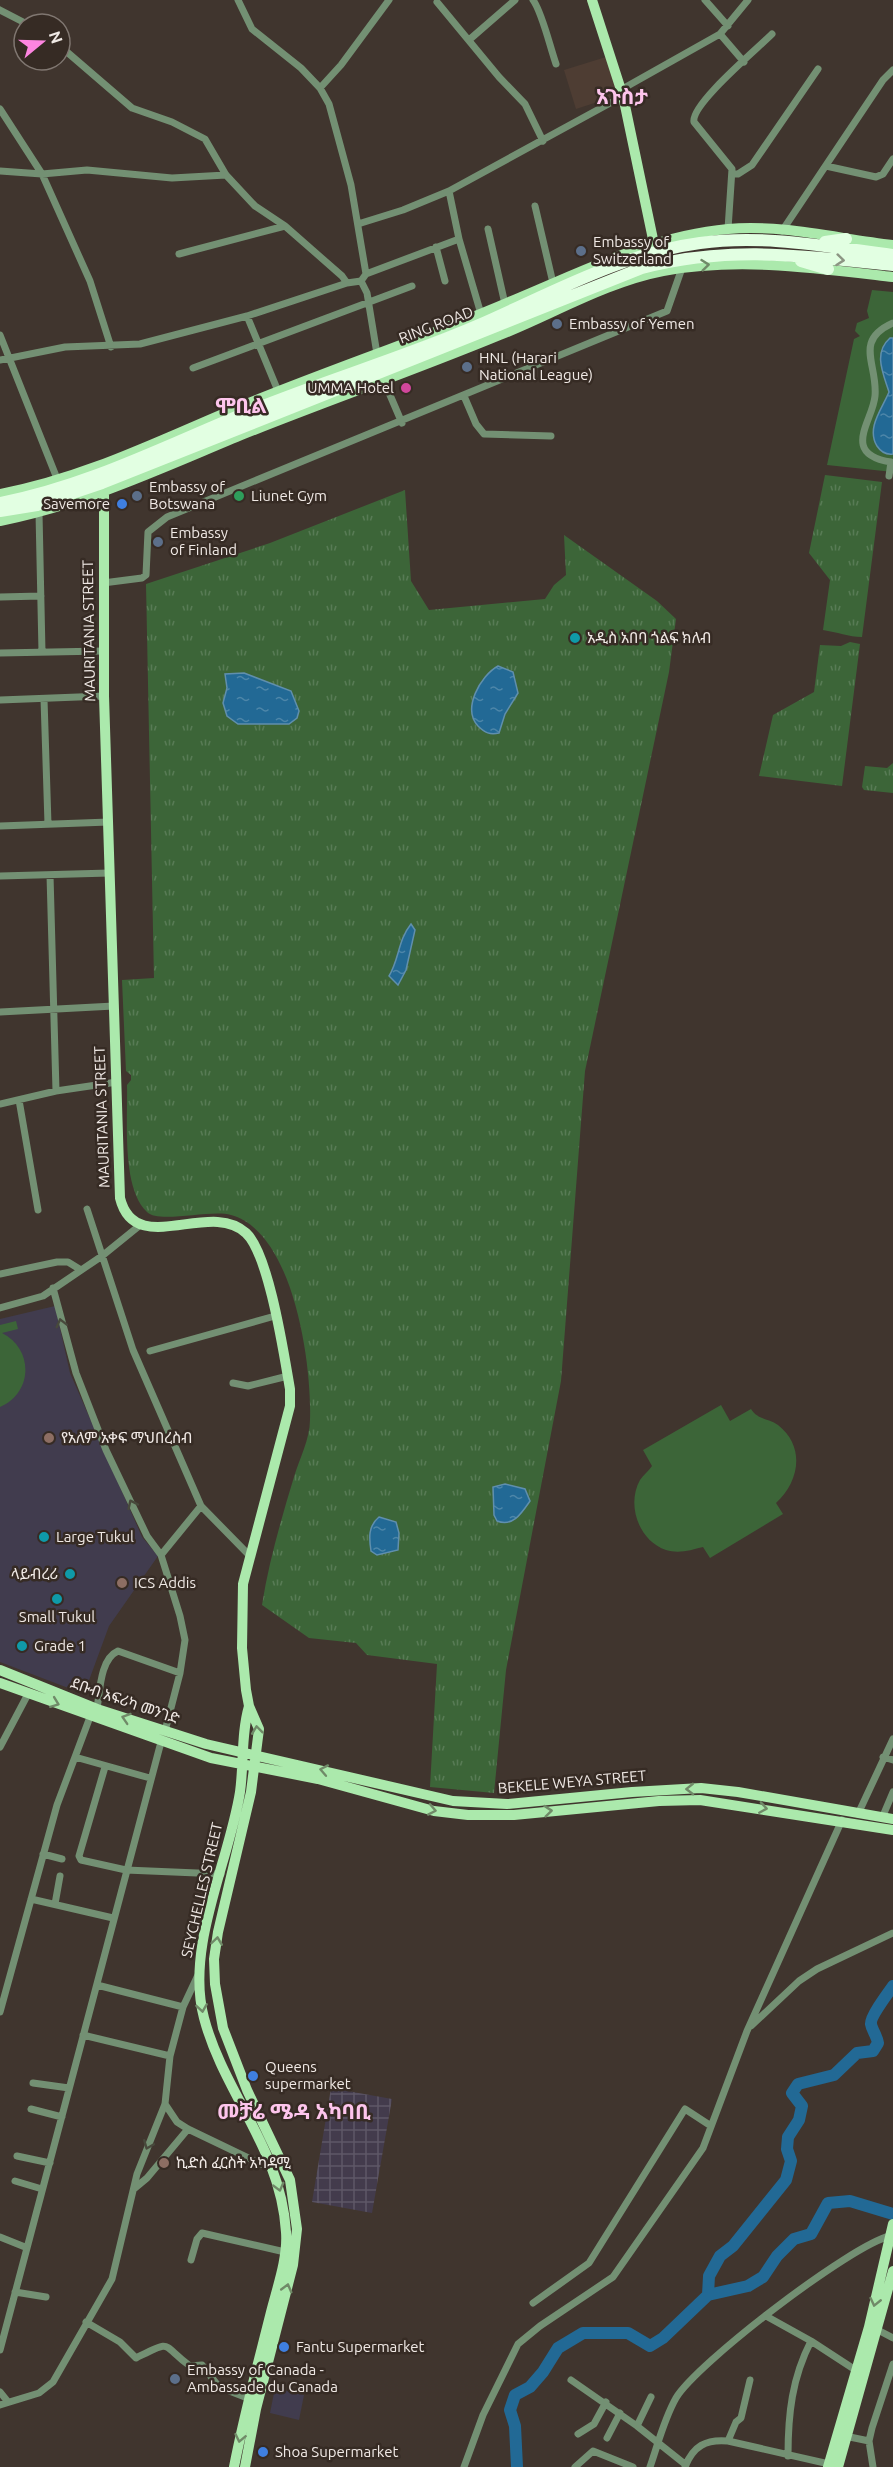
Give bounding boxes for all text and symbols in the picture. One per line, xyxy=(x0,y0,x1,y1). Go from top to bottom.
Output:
north arrow xyxy=(12,12,72,72)
text: N xyxy=(46,29,67,46)
district label: አጉስታ xyxy=(596,84,648,108)
place label: Embassy of Switzerland xyxy=(593,233,672,267)
marker: Embassy of Switzerland xyxy=(574,244,588,258)
one-way arrow xyxy=(835,253,844,265)
one-way arrow xyxy=(700,259,709,272)
street label: RING ROAD xyxy=(396,303,475,347)
place label: Embassy of Yemen xyxy=(569,315,695,332)
marker: Embassy of Yemen xyxy=(550,317,564,331)
place label: HNL (Harari National League) xyxy=(479,349,593,383)
marker: HNL (Harari National League) xyxy=(460,360,474,374)
place label: UMMA Hotel xyxy=(307,379,394,396)
marker: UMMA Hotel xyxy=(399,381,413,395)
district label: ሞቢል xyxy=(215,393,267,417)
place label: Embassy of Botswana xyxy=(149,478,225,512)
place label: Liunet Gym xyxy=(251,487,327,504)
marker: Embassy of Botswana xyxy=(130,489,144,503)
marker: Liunet Gym xyxy=(232,489,246,503)
place label: Savemore xyxy=(43,495,110,512)
marker: Savemore xyxy=(115,497,129,511)
place label: Embassy of Finland xyxy=(170,524,237,558)
marker: Embassy of Finland xyxy=(151,535,165,549)
street label: MAURITANIA STREET xyxy=(79,559,98,702)
place label: አዲስ አበባ ጎልፍ ክለብ xyxy=(587,629,711,646)
marker: አዲስ አበባ ጎልፍ ክለብ xyxy=(568,631,582,645)
street label: MAURITANIA STREET xyxy=(91,1045,112,1188)
one-way arrow xyxy=(56,1318,69,1328)
place label: የአለም አቀፍ ማህበረስብ xyxy=(61,1429,192,1446)
marker: የአለም አቀፍ ማህበረስብ xyxy=(42,1431,56,1445)
one-way arrow xyxy=(127,1500,139,1511)
place label: Large Tukul xyxy=(56,1528,134,1545)
marker: Large Tukul xyxy=(37,1530,51,1544)
place label: ላይብረሪ xyxy=(11,1565,58,1582)
marker: ላይብረሪ xyxy=(63,1567,77,1581)
place label: ICS Addis xyxy=(134,1574,196,1591)
marker: ICS Addis xyxy=(115,1576,129,1590)
marker: Small Tukul xyxy=(50,1592,64,1606)
place label: Small Tukul xyxy=(19,1608,95,1625)
place label: Grade 1 xyxy=(34,1637,86,1654)
marker: Grade 1 xyxy=(15,1639,29,1653)
street label: ደቡብ አፍሪካ መንገድ xyxy=(68,1674,182,1727)
one-way arrow xyxy=(49,1696,60,1709)
one-way arrow xyxy=(121,1713,132,1725)
one-way arrow xyxy=(251,1725,263,1735)
one-way arrow xyxy=(320,1764,330,1777)
street label: BEKELE WEYA STREET xyxy=(497,1766,647,1796)
one-way arrow xyxy=(686,1782,695,1795)
one-way arrow xyxy=(757,1801,767,1814)
one-way arrow xyxy=(427,1803,437,1816)
one-way arrow xyxy=(543,1805,552,1818)
street label: SEYCHELLES STREET xyxy=(178,1820,225,1959)
one-way arrow xyxy=(210,1937,222,1946)
one-way arrow xyxy=(196,2003,208,2013)
place label: Queens supermarket xyxy=(265,2058,351,2092)
marker: Queens supermarket xyxy=(246,2069,260,2083)
district label: መቻሬ ሜዳ አካባቢ xyxy=(217,2099,371,2123)
one-way arrow xyxy=(143,2139,155,2150)
place label: ኪድስ ፈርስት አካዳሚ xyxy=(176,2154,291,2171)
marker: ኪድስ ፈርስት አካዳሚ xyxy=(157,2156,171,2170)
one-way arrow xyxy=(272,2181,284,2192)
one-way arrow xyxy=(280,2283,293,2293)
one-way arrow xyxy=(869,2296,882,2306)
place label: Fantu Supermarket xyxy=(296,2338,425,2355)
marker: Fantu Supermarket xyxy=(277,2340,291,2354)
place label: Embassy of Canada - Ambassade du Canada xyxy=(187,2361,338,2395)
marker: Embassy of Canada - Ambassade du Canada xyxy=(168,2372,182,2386)
one-way arrow xyxy=(234,2433,247,2443)
place label: Shoa Supermarket xyxy=(275,2443,398,2460)
marker: Shoa Supermarket xyxy=(256,2445,270,2459)

